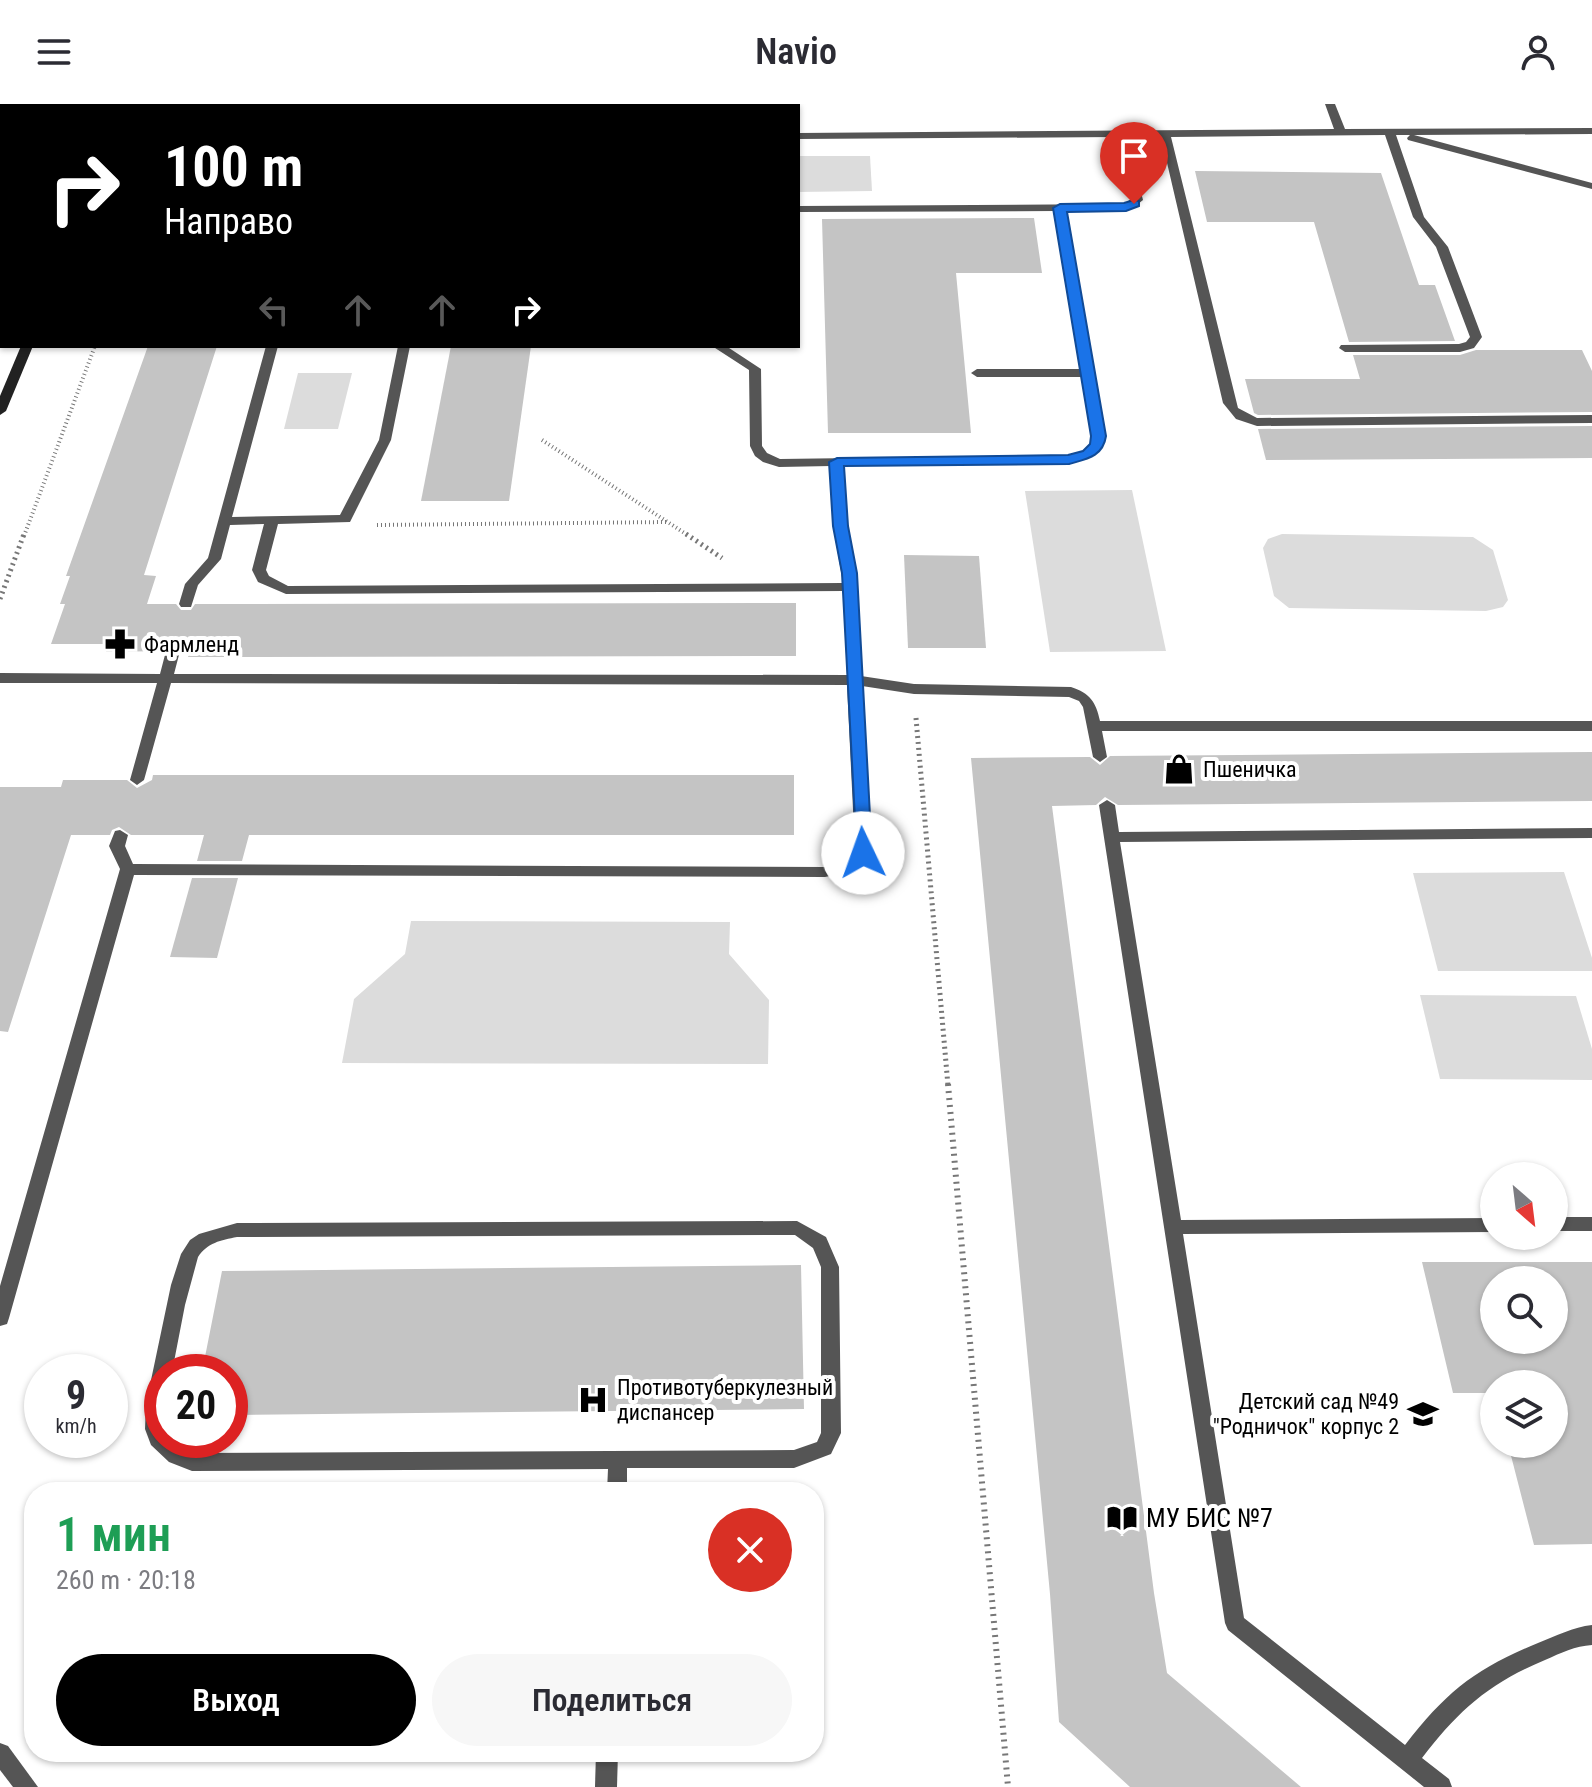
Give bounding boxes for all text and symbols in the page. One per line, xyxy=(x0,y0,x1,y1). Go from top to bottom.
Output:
icon: menu xyxy=(32,30,76,74)
icon: person xyxy=(1516,30,1560,74)
text: Navio xyxy=(755,31,837,73)
pin xyxy=(1100,122,1168,204)
text: 100 m xyxy=(164,134,303,200)
icon: arrive xyxy=(1112,134,1156,178)
icon: right xyxy=(32,136,136,240)
text: Направо xyxy=(164,201,293,243)
icon: left xyxy=(252,288,296,332)
icon: ahead xyxy=(336,288,380,332)
icon: ahead xyxy=(420,288,464,332)
icon: right xyxy=(504,288,548,332)
pharmacy icon: Фармленд xyxy=(103,627,137,661)
place label: Фармленд xyxy=(144,632,239,657)
shop icon: Пшеничка xyxy=(1162,752,1196,786)
place label: Пшеничка xyxy=(1203,757,1297,782)
position arrow xyxy=(821,811,905,895)
north arrow xyxy=(1480,1162,1568,1250)
map controls xyxy=(1480,1162,1568,1458)
button: search xyxy=(1480,1266,1568,1354)
speed limit sign: 20 xyxy=(144,1354,248,1458)
button: layers xyxy=(1480,1370,1568,1458)
text: 9 xyxy=(66,1372,86,1419)
place label: Противотуберкулезный диспансер xyxy=(617,1375,833,1425)
hospital icon: Противотуберкулезный диспансер xyxy=(576,1383,610,1417)
place label: Детский сад №49 "Родничок" корпус 2 xyxy=(1213,1389,1399,1439)
school or university icon: Детский сад №49 "Родничок" корпус 2 xyxy=(1406,1397,1440,1431)
text: km/h xyxy=(55,1414,97,1438)
library icon: МУ БИС №7 xyxy=(1105,1501,1139,1535)
place label: МУ БИС №7 xyxy=(1146,1503,1273,1533)
text: 1 мин xyxy=(56,1506,171,1563)
button: close xyxy=(708,1508,792,1592)
text: 260 m · 20:18 xyxy=(56,1565,196,1595)
button: Выход xyxy=(56,1654,416,1746)
button: Поделиться xyxy=(432,1654,792,1746)

